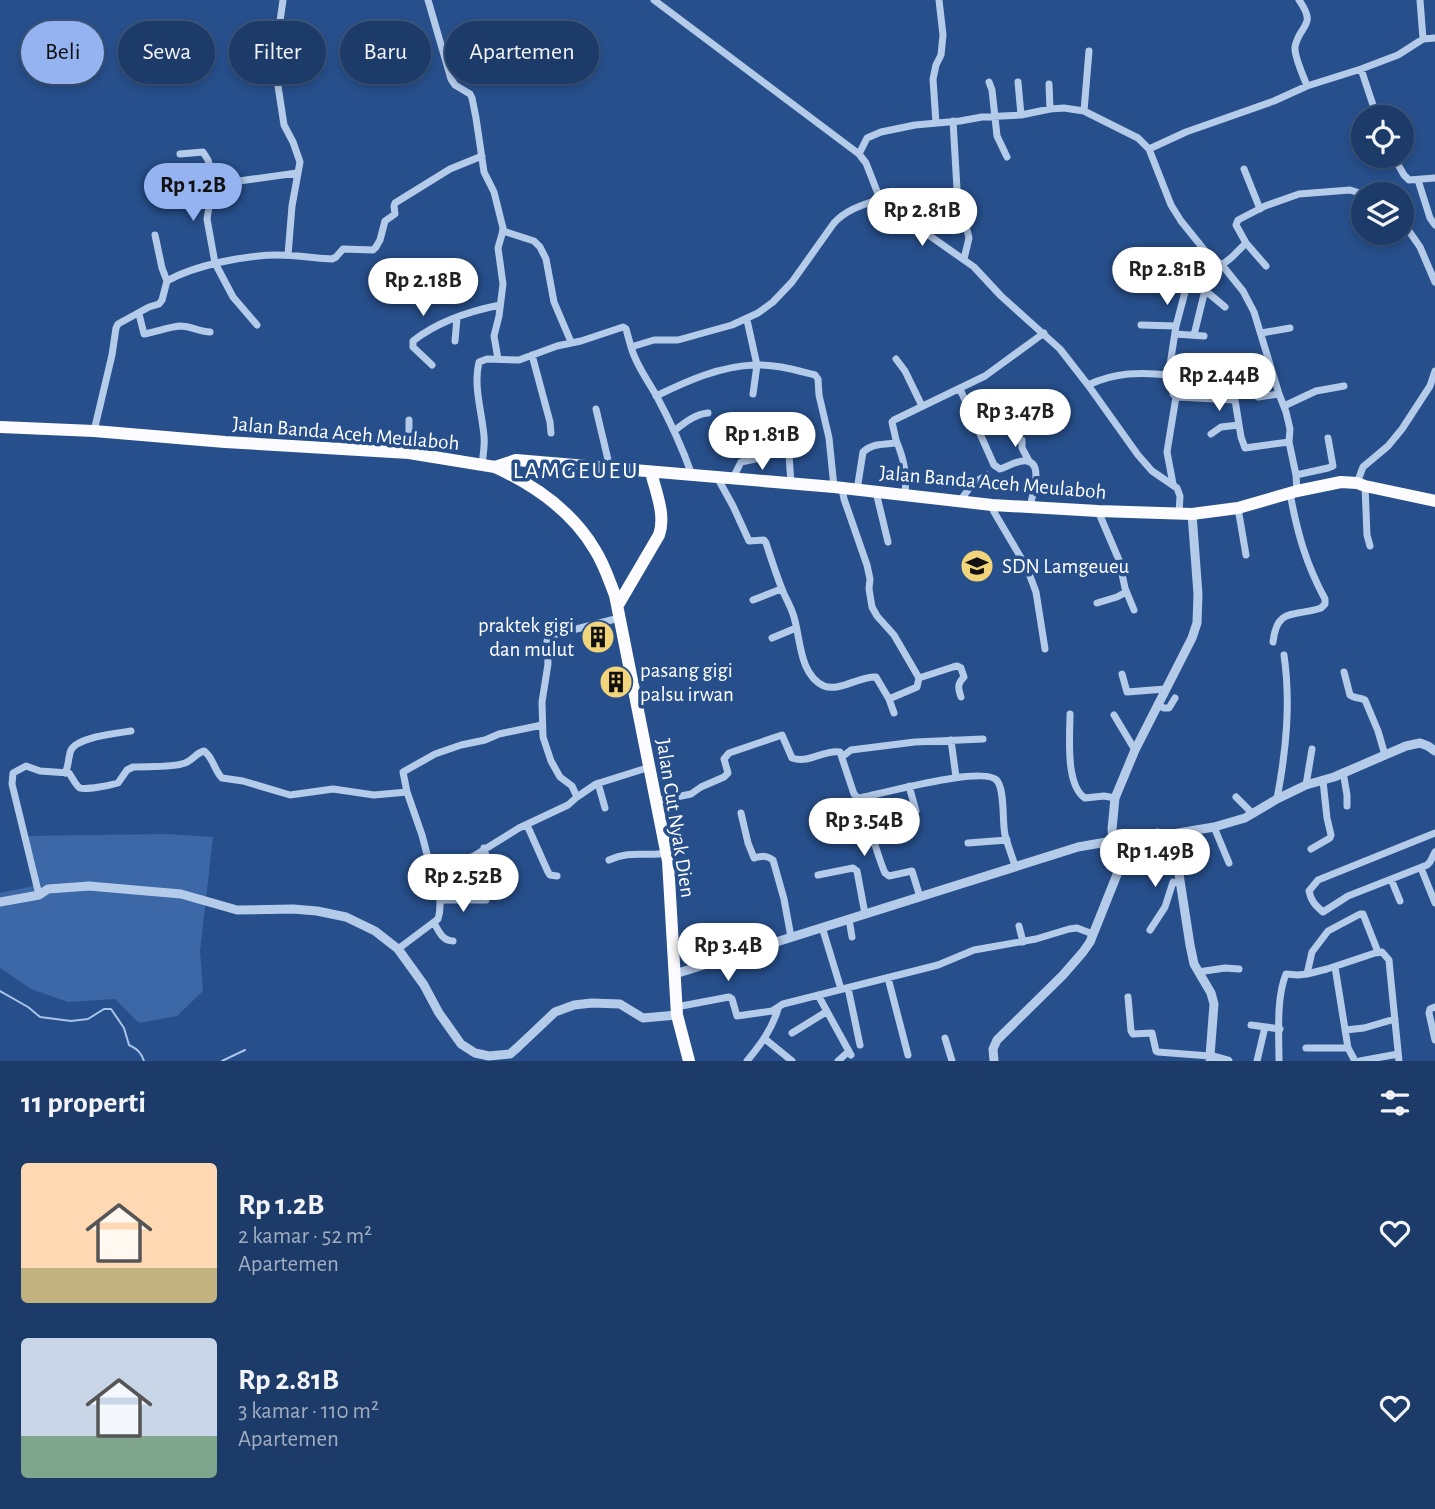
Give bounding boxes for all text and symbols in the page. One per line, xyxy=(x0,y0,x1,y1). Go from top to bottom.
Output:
chip: Beli xyxy=(21,21,104,84)
chip: Sewa xyxy=(118,21,215,84)
chip: Filter xyxy=(229,21,326,84)
chip: Baru xyxy=(340,21,431,84)
chip: Apartemen xyxy=(445,21,599,84)
map controls xyxy=(1351,105,1414,245)
button: locate xyxy=(1351,105,1414,168)
pin: Rp 1.2B xyxy=(128,164,258,223)
text: Rp 1.2B xyxy=(160,174,226,197)
button: layers xyxy=(1351,182,1414,245)
pin: Rp 2.81B xyxy=(850,188,994,248)
text: Rp 2.81B xyxy=(883,199,961,222)
pin: Rp 2.81B xyxy=(1095,247,1239,307)
pin: Rp 2.18B xyxy=(351,258,495,318)
text: Rp 2.81B xyxy=(1128,258,1206,281)
text: Rp 2.18B xyxy=(384,269,462,292)
pin: Rp 2.44B xyxy=(1147,354,1291,413)
text: Rp 2.44B xyxy=(1178,364,1260,387)
pin: Rp 3.47B xyxy=(943,390,1087,449)
text: Rp 3.47B xyxy=(976,400,1054,423)
pin: Rp 1.81B xyxy=(690,412,834,472)
street label: Jalan Banda Aceh Meulaboh xyxy=(232,413,460,454)
text: Rp 1.81B xyxy=(725,423,799,446)
district label: LAMGEUEU xyxy=(513,459,639,483)
street label: Jalan Banda Aceh Meulaboh xyxy=(879,462,1107,503)
school or university icon: SDN Lamgeueu xyxy=(958,547,996,585)
place label: SDN Lamgeueu xyxy=(1002,556,1130,577)
place label: praktek gigi dan mulut xyxy=(478,615,574,660)
building icon: praktek gigi dan mulut xyxy=(579,618,617,656)
place label: pasang gigi palsu irwan xyxy=(640,660,734,705)
building icon: pasang gigi palsu irwan xyxy=(597,663,635,701)
street label: Jalan Cut Nyak Dien xyxy=(653,737,698,899)
pin: Rp 3.54B xyxy=(792,798,936,858)
text: Rp 3.54B xyxy=(825,809,903,832)
pin: Rp 1.49B xyxy=(1083,830,1227,889)
text: Rp 1.49B xyxy=(1116,840,1194,863)
pin: Rp 2.52B xyxy=(391,855,535,914)
text: Rp 2.52B xyxy=(424,865,502,888)
pin: Rp 3.4B xyxy=(663,923,793,983)
text: Rp 3.4B xyxy=(694,934,762,957)
icon: filters xyxy=(1376,1084,1414,1122)
text: 11 properti xyxy=(21,1088,146,1118)
text: Rp 1.2B xyxy=(238,1190,324,1220)
icon: home xyxy=(77,1191,161,1275)
icon: heart xyxy=(1376,1214,1414,1252)
text: 2 kamar · 52 m² xyxy=(238,1225,372,1248)
text: Apartemen xyxy=(238,1253,339,1276)
text: Rp 2.81B xyxy=(238,1365,339,1395)
icon: home xyxy=(77,1366,161,1450)
icon: heart xyxy=(1376,1389,1414,1427)
text: 3 kamar · 110 m² xyxy=(238,1400,379,1423)
text: Apartemen xyxy=(238,1428,339,1451)

